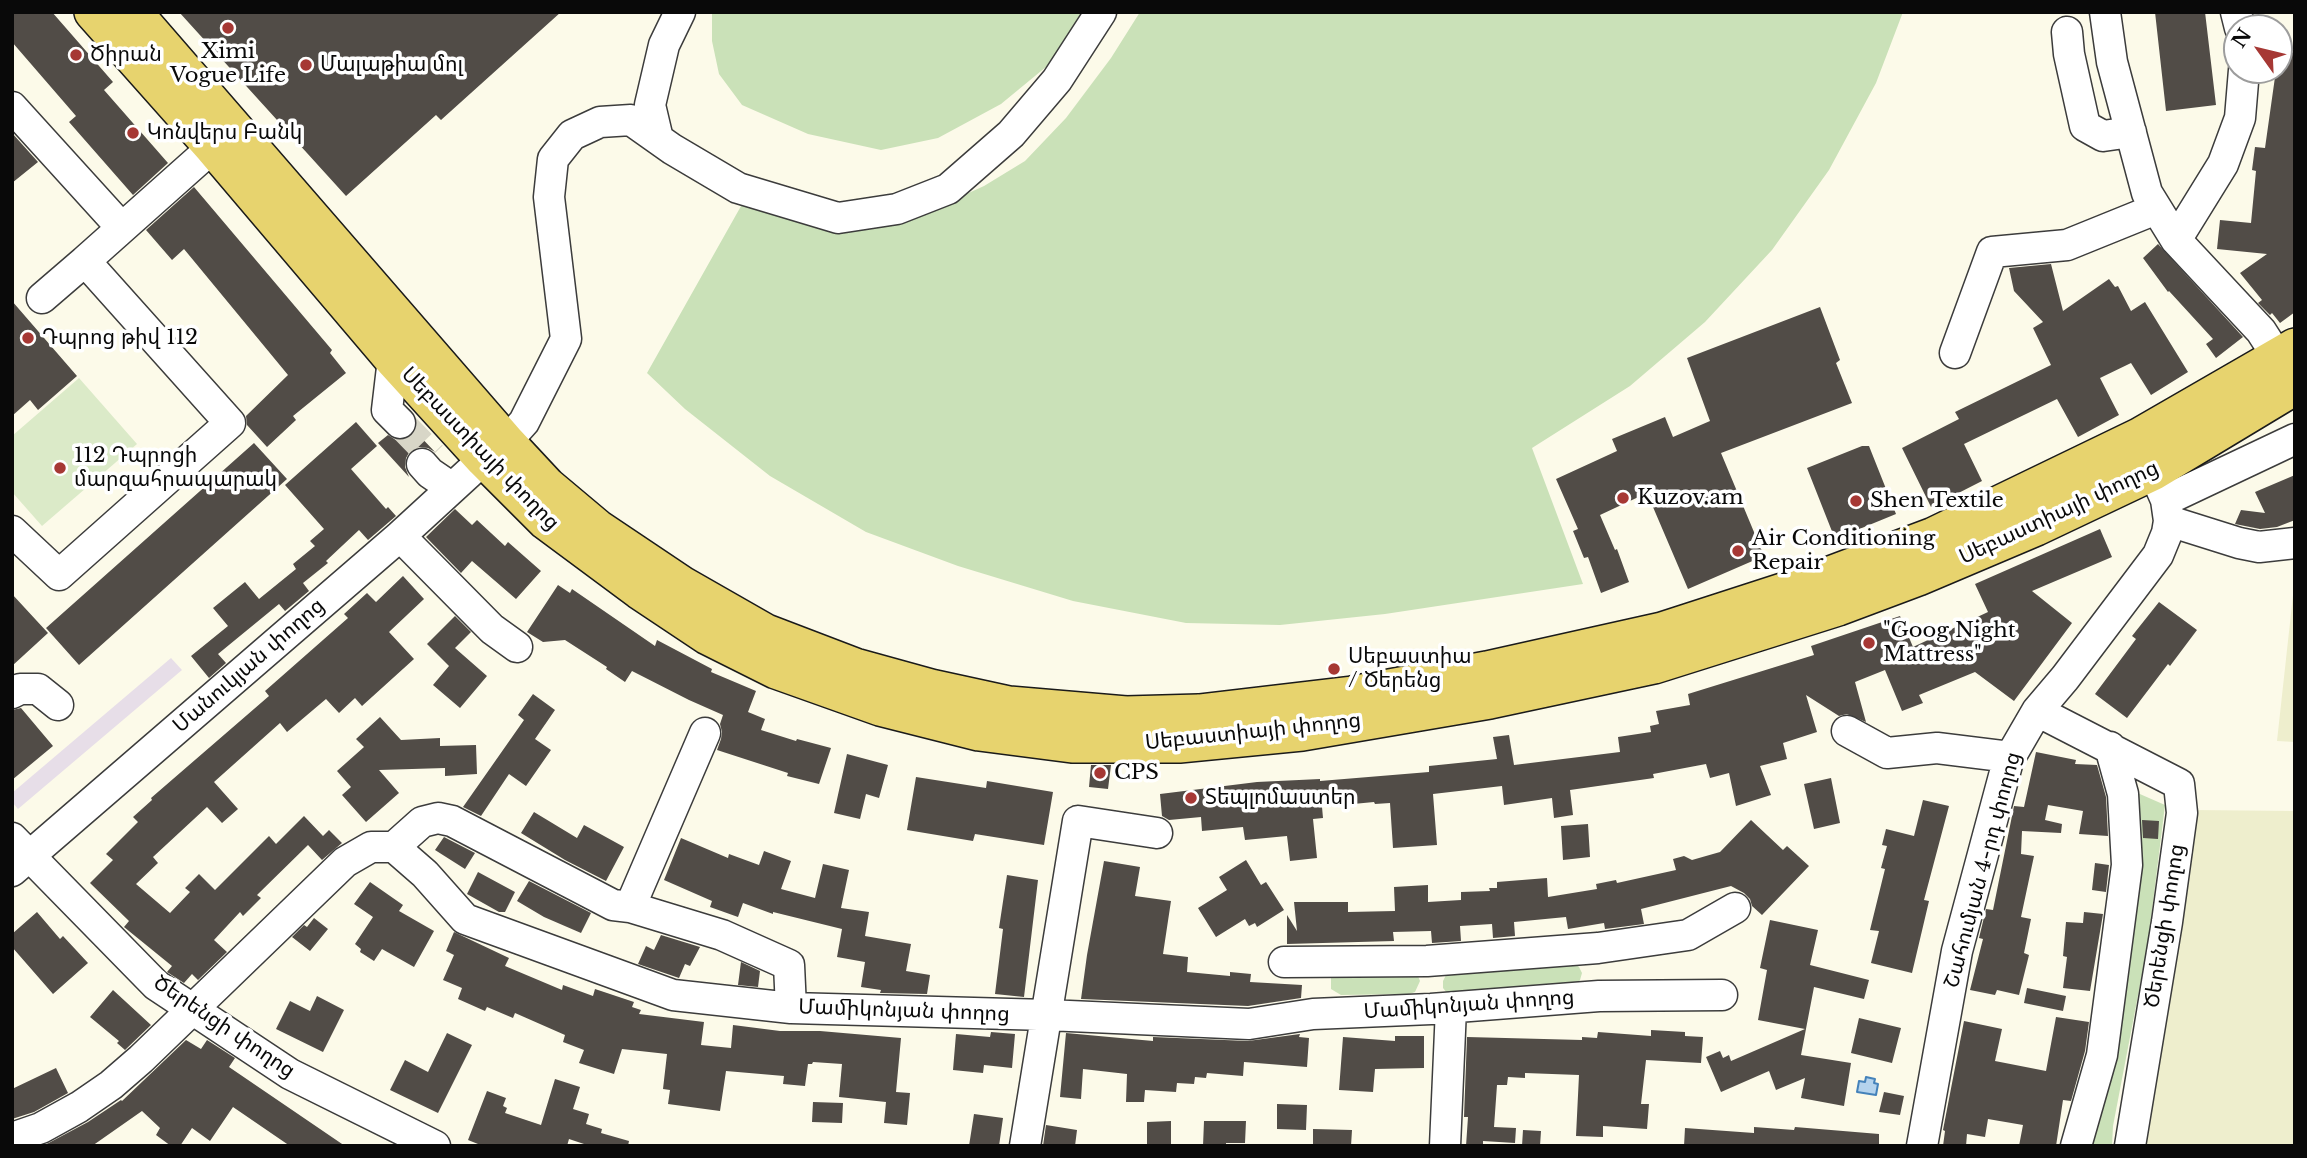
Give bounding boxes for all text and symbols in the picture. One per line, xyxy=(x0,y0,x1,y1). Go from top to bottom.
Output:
north arrow xyxy=(2223,14,2293,84)
marker: Ximi Vogue Life xyxy=(220,20,236,36)
text: N xyxy=(2227,24,2256,52)
place label: Ximi Vogue Life xyxy=(170,39,286,89)
place label: Ծիրան xyxy=(90,42,162,68)
marker: Ծիրան xyxy=(68,47,84,63)
place label: Մալաթիա մոլ xyxy=(320,52,463,78)
marker: Մալաթիա մոլ xyxy=(298,57,314,73)
place label: Կոնվերս Բանկ xyxy=(147,120,302,146)
marker: Կոնվերս Բանկ xyxy=(125,125,141,141)
place label: Դպրոց թիվ 112 xyxy=(42,325,198,351)
marker: Դպրոց թիվ 112 xyxy=(20,330,36,346)
street label: Սեբաստիայի փողոց xyxy=(396,362,564,536)
place label: 112 Դպրոցի մարզահրապարակ xyxy=(74,443,277,493)
street label: Սեբաստիայի փողոց xyxy=(1955,456,2163,570)
marker: 112 Դպրոցի մարզահրապարակ xyxy=(52,460,68,476)
place label: Kuzov.am xyxy=(1637,485,1744,511)
place label: Shen Textile xyxy=(1870,488,2004,514)
marker: Kuzov.am xyxy=(1615,490,1631,506)
marker: Shen Textile xyxy=(1848,493,1864,509)
place label: Air Conditioning Repair xyxy=(1752,526,1935,576)
marker: Air Conditioning Repair xyxy=(1730,543,1746,559)
street label: Մանուկյան փողոց xyxy=(168,593,330,739)
place label: "Goog Night Mattress" xyxy=(1883,618,2016,668)
marker: "Goog Night Mattress" xyxy=(1861,635,1877,651)
place label: Սեբաստիա / Ծերենց xyxy=(1348,644,1472,694)
marker: Սեբաստիա / Ծերենց xyxy=(1326,661,1342,677)
street label: Սեբաստիայի փողոց xyxy=(1144,708,1362,756)
street label: Շահումյան 4-րդ փողոց xyxy=(1939,749,2027,991)
place label: CPS xyxy=(1114,760,1159,786)
marker: CPS xyxy=(1092,765,1108,781)
place label: Տեպլոմաստեր xyxy=(1205,785,1356,811)
marker: Տեպլոմաստեր xyxy=(1183,790,1199,806)
street label: Ծերենցի փողոց xyxy=(2140,842,2190,1010)
street label: Ծերենցի փողոց xyxy=(148,970,300,1084)
street label: Մամիկոնյան փողոց xyxy=(1363,985,1575,1025)
street label: Մամիկոնյան փողոց xyxy=(798,995,1010,1027)

